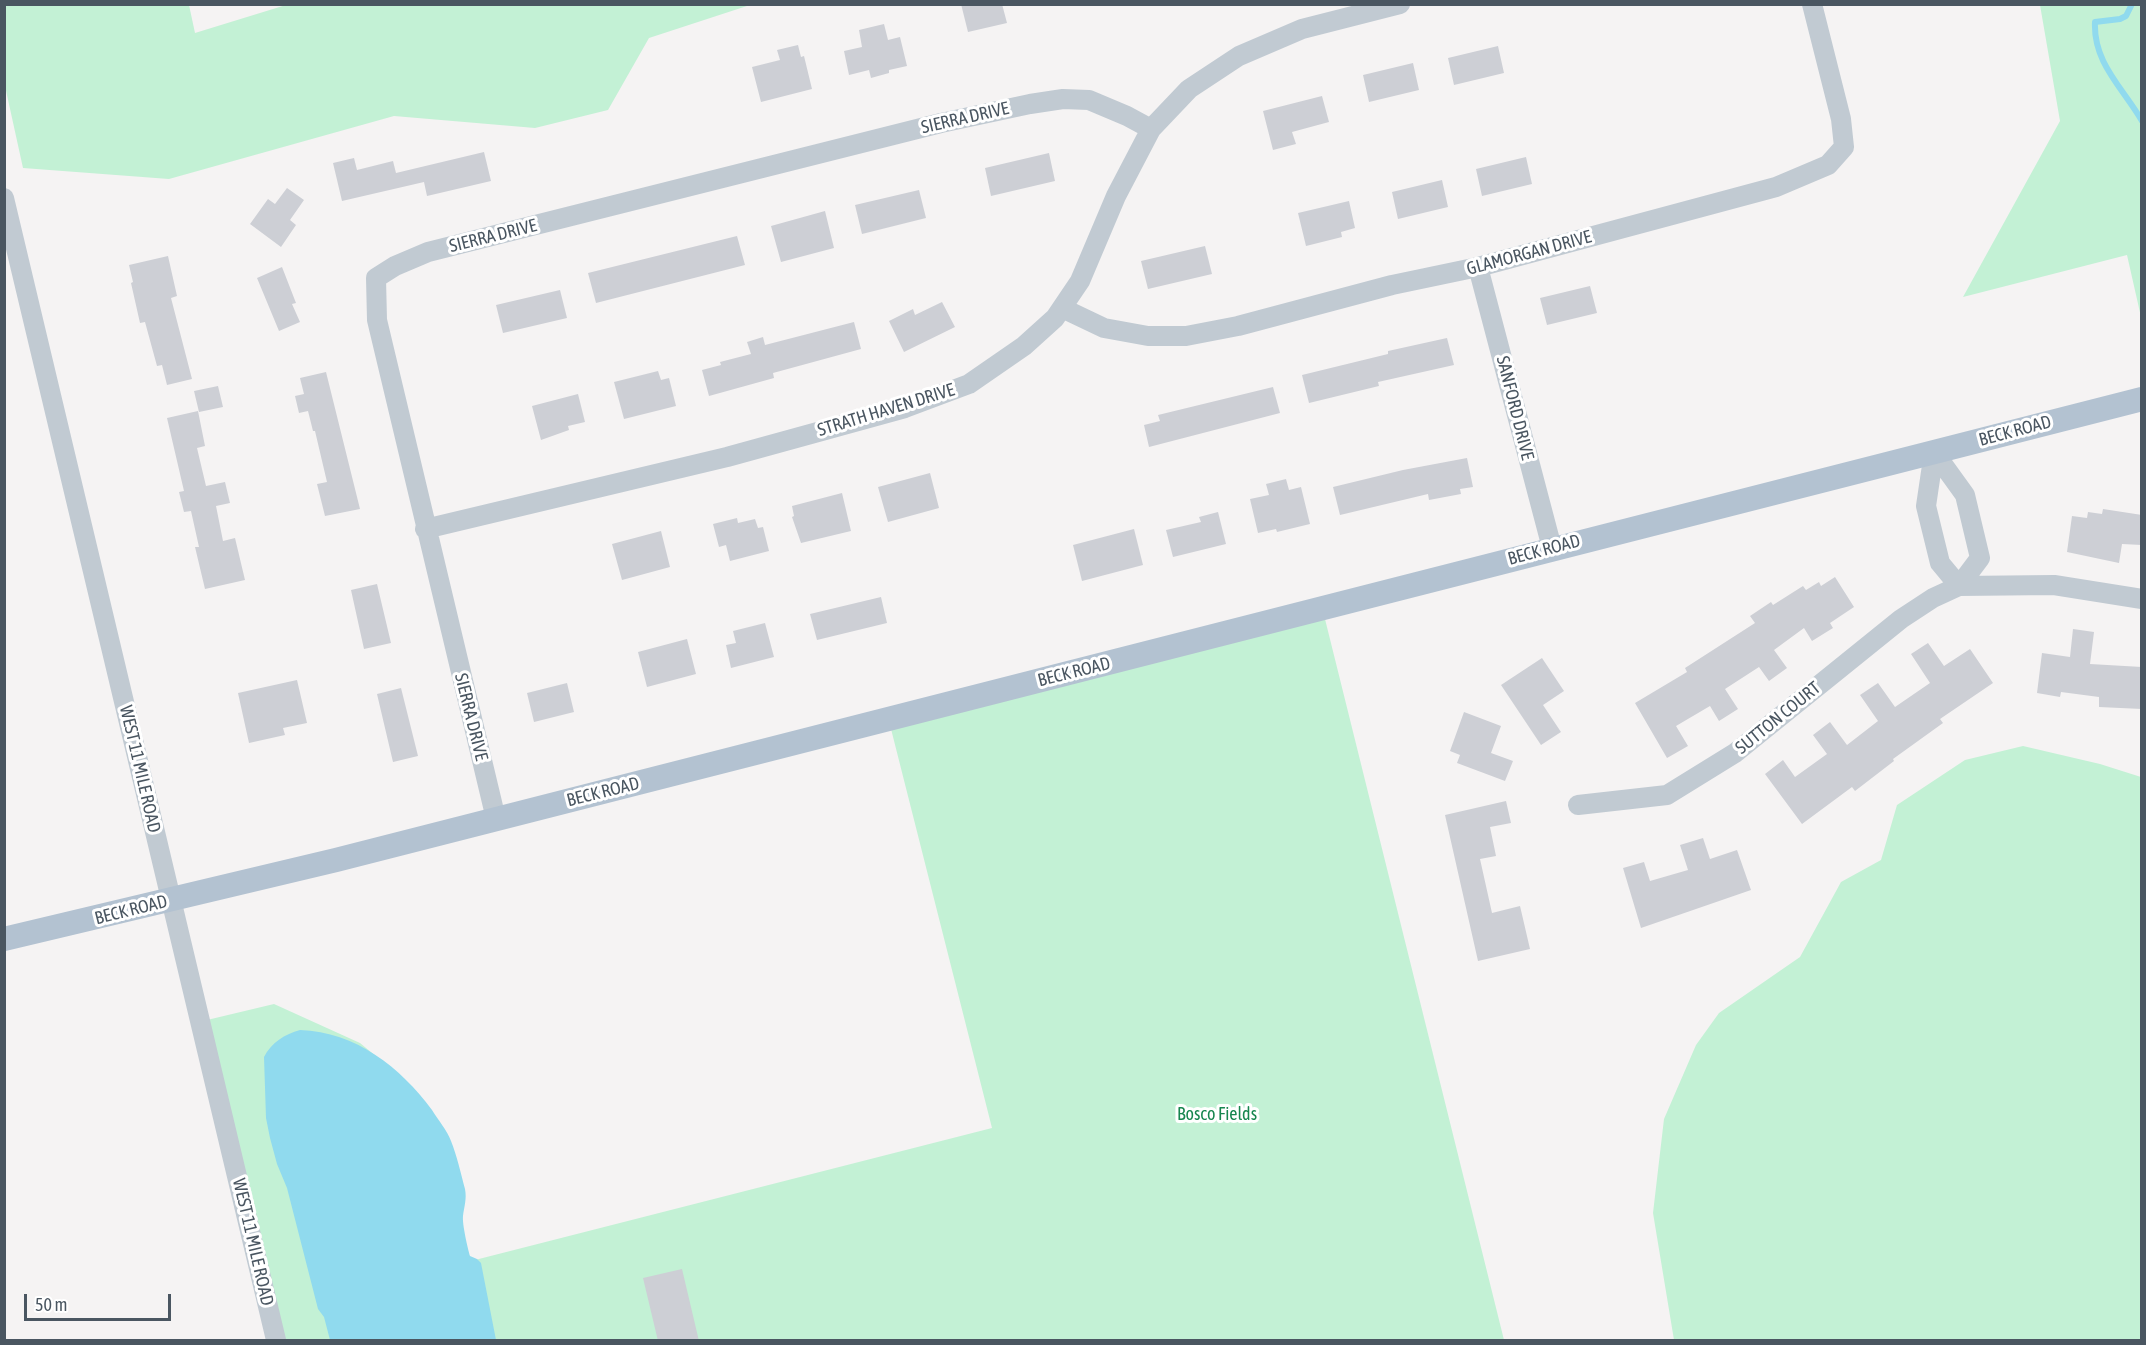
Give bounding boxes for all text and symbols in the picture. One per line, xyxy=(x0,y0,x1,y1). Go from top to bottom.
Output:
street label: SIERRA DRIVE xyxy=(919,97,1011,139)
street label: SIERRA DRIVE xyxy=(447,215,539,257)
street label: GLAMORGAN DRIVE xyxy=(1464,226,1594,280)
street label: SANFORD DRIVE xyxy=(1492,354,1538,462)
street label: STRATH HAVEN DRIVE xyxy=(815,379,957,441)
street label: BECK ROAD xyxy=(1977,411,2053,451)
street label: BECK ROAD xyxy=(1506,530,1582,570)
street label: BECK ROAD xyxy=(1036,653,1112,691)
street label: SIERRA DRIVE xyxy=(450,671,492,763)
street label: SUTTON COURT xyxy=(1731,677,1825,759)
street label: WEST 11 MILE ROAD xyxy=(115,703,165,835)
street label: BECK ROAD xyxy=(565,773,641,811)
street label: BECK ROAD xyxy=(93,891,169,929)
park label: Bosco Fields xyxy=(1177,1103,1257,1125)
street label: WEST 11 MILE ROAD xyxy=(228,1176,278,1308)
scale bar xyxy=(27,1282,174,1320)
text: 50 m xyxy=(35,1294,67,1315)

